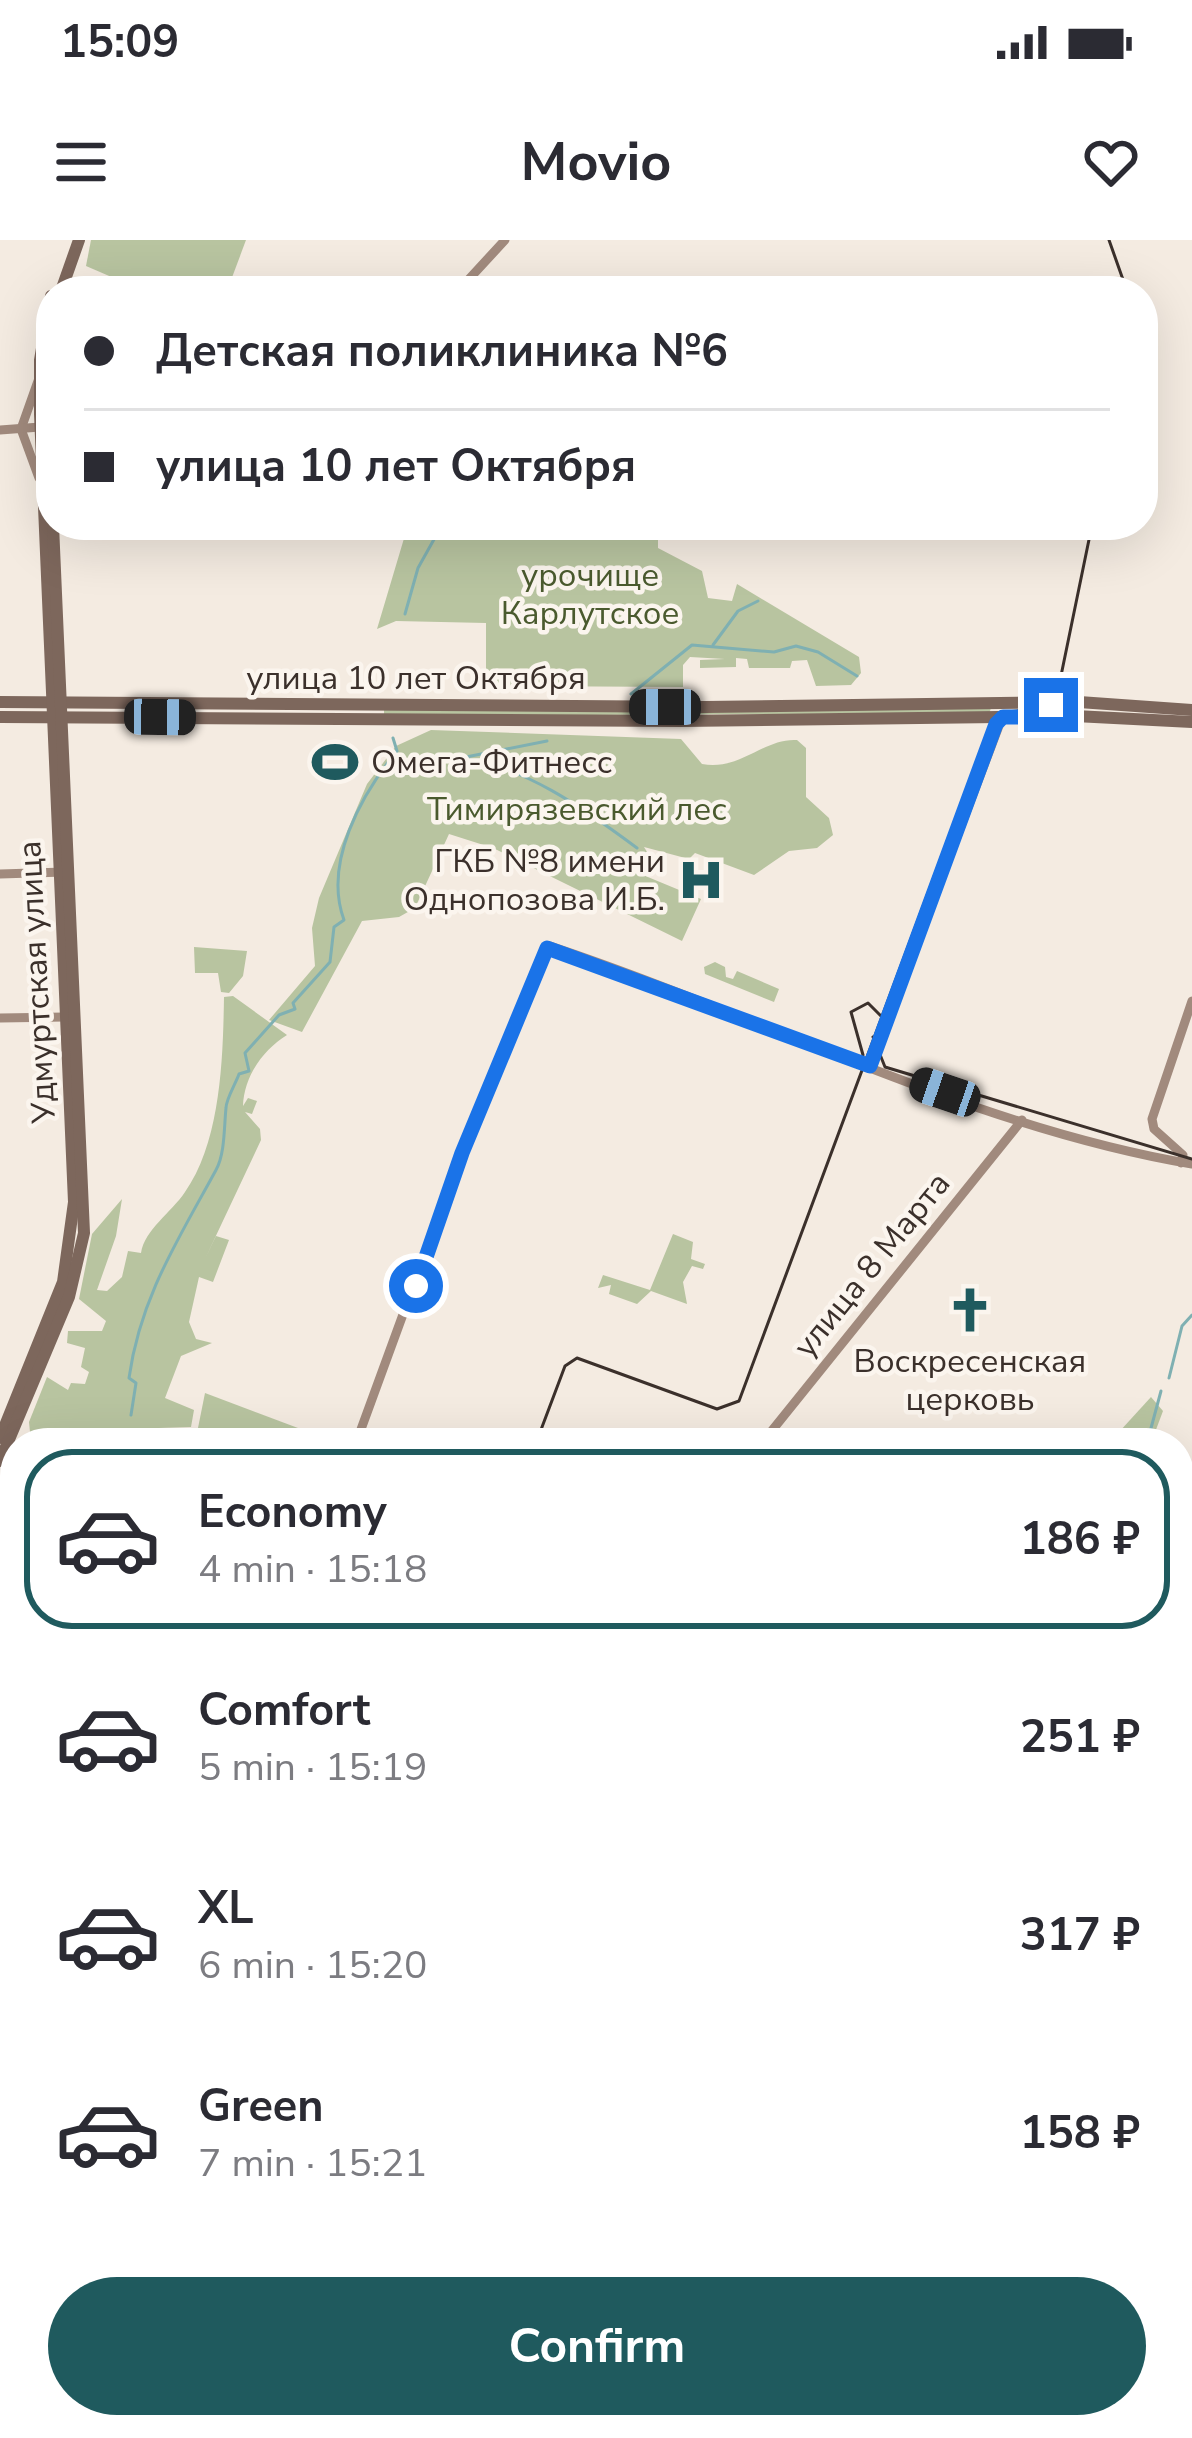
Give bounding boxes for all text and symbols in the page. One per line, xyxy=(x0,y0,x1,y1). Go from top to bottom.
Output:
text: 15:09 xyxy=(60,12,179,73)
text: Movio xyxy=(521,125,671,199)
icon: menu xyxy=(48,129,114,195)
icon: heart xyxy=(1078,129,1144,195)
text: Детская поликлиника №6 xyxy=(156,321,728,382)
text: улица 10 лет Октября xyxy=(156,436,636,497)
park label: урочище Карлутское xyxy=(501,553,679,636)
street label: улица 10 лет Октября xyxy=(246,656,586,701)
route end xyxy=(1024,678,1078,732)
car xyxy=(629,689,701,725)
car xyxy=(124,698,196,736)
sports icon: Омега-Фитнесс xyxy=(310,737,360,787)
place label: Омега-Фитнесс xyxy=(371,740,612,785)
park label: Тимирязевский лес xyxy=(427,787,727,832)
place label: ГКБ №8 имени Однопозова И.Б. xyxy=(404,839,665,922)
street label: Удмуртская улица xyxy=(7,840,67,1125)
hospital icon: ГКБ №8 имени Однопозова И.Б. xyxy=(676,855,726,905)
car xyxy=(905,1063,985,1121)
street label: улица 8 Марта xyxy=(783,1163,961,1367)
route start xyxy=(389,1259,443,1313)
church icon: Воскресенская церковь xyxy=(945,1285,995,1335)
place label: Воскресенская церковь xyxy=(854,1339,1086,1422)
text: Economy xyxy=(198,1482,387,1543)
icon: car xyxy=(54,1485,162,1593)
text: 186 ₽ xyxy=(1020,1509,1140,1570)
text: 4 min · 15:18 xyxy=(198,1543,427,1596)
text: Comfort xyxy=(198,1680,370,1741)
icon: car xyxy=(54,1683,162,1791)
text: 251 ₽ xyxy=(1020,1707,1140,1768)
text: 5 min · 15:19 xyxy=(198,1741,427,1794)
text: XL xyxy=(198,1878,254,1939)
icon: car xyxy=(54,1881,162,1989)
text: 317 ₽ xyxy=(1020,1905,1140,1966)
text: 6 min · 15:20 xyxy=(198,1939,427,1992)
text: Green xyxy=(198,2076,324,2137)
icon: car xyxy=(54,2079,162,2187)
text: 158 ₽ xyxy=(1020,2103,1140,2164)
text: 7 min · 15:21 xyxy=(198,2137,427,2190)
button: Confirm xyxy=(48,2277,1146,2415)

